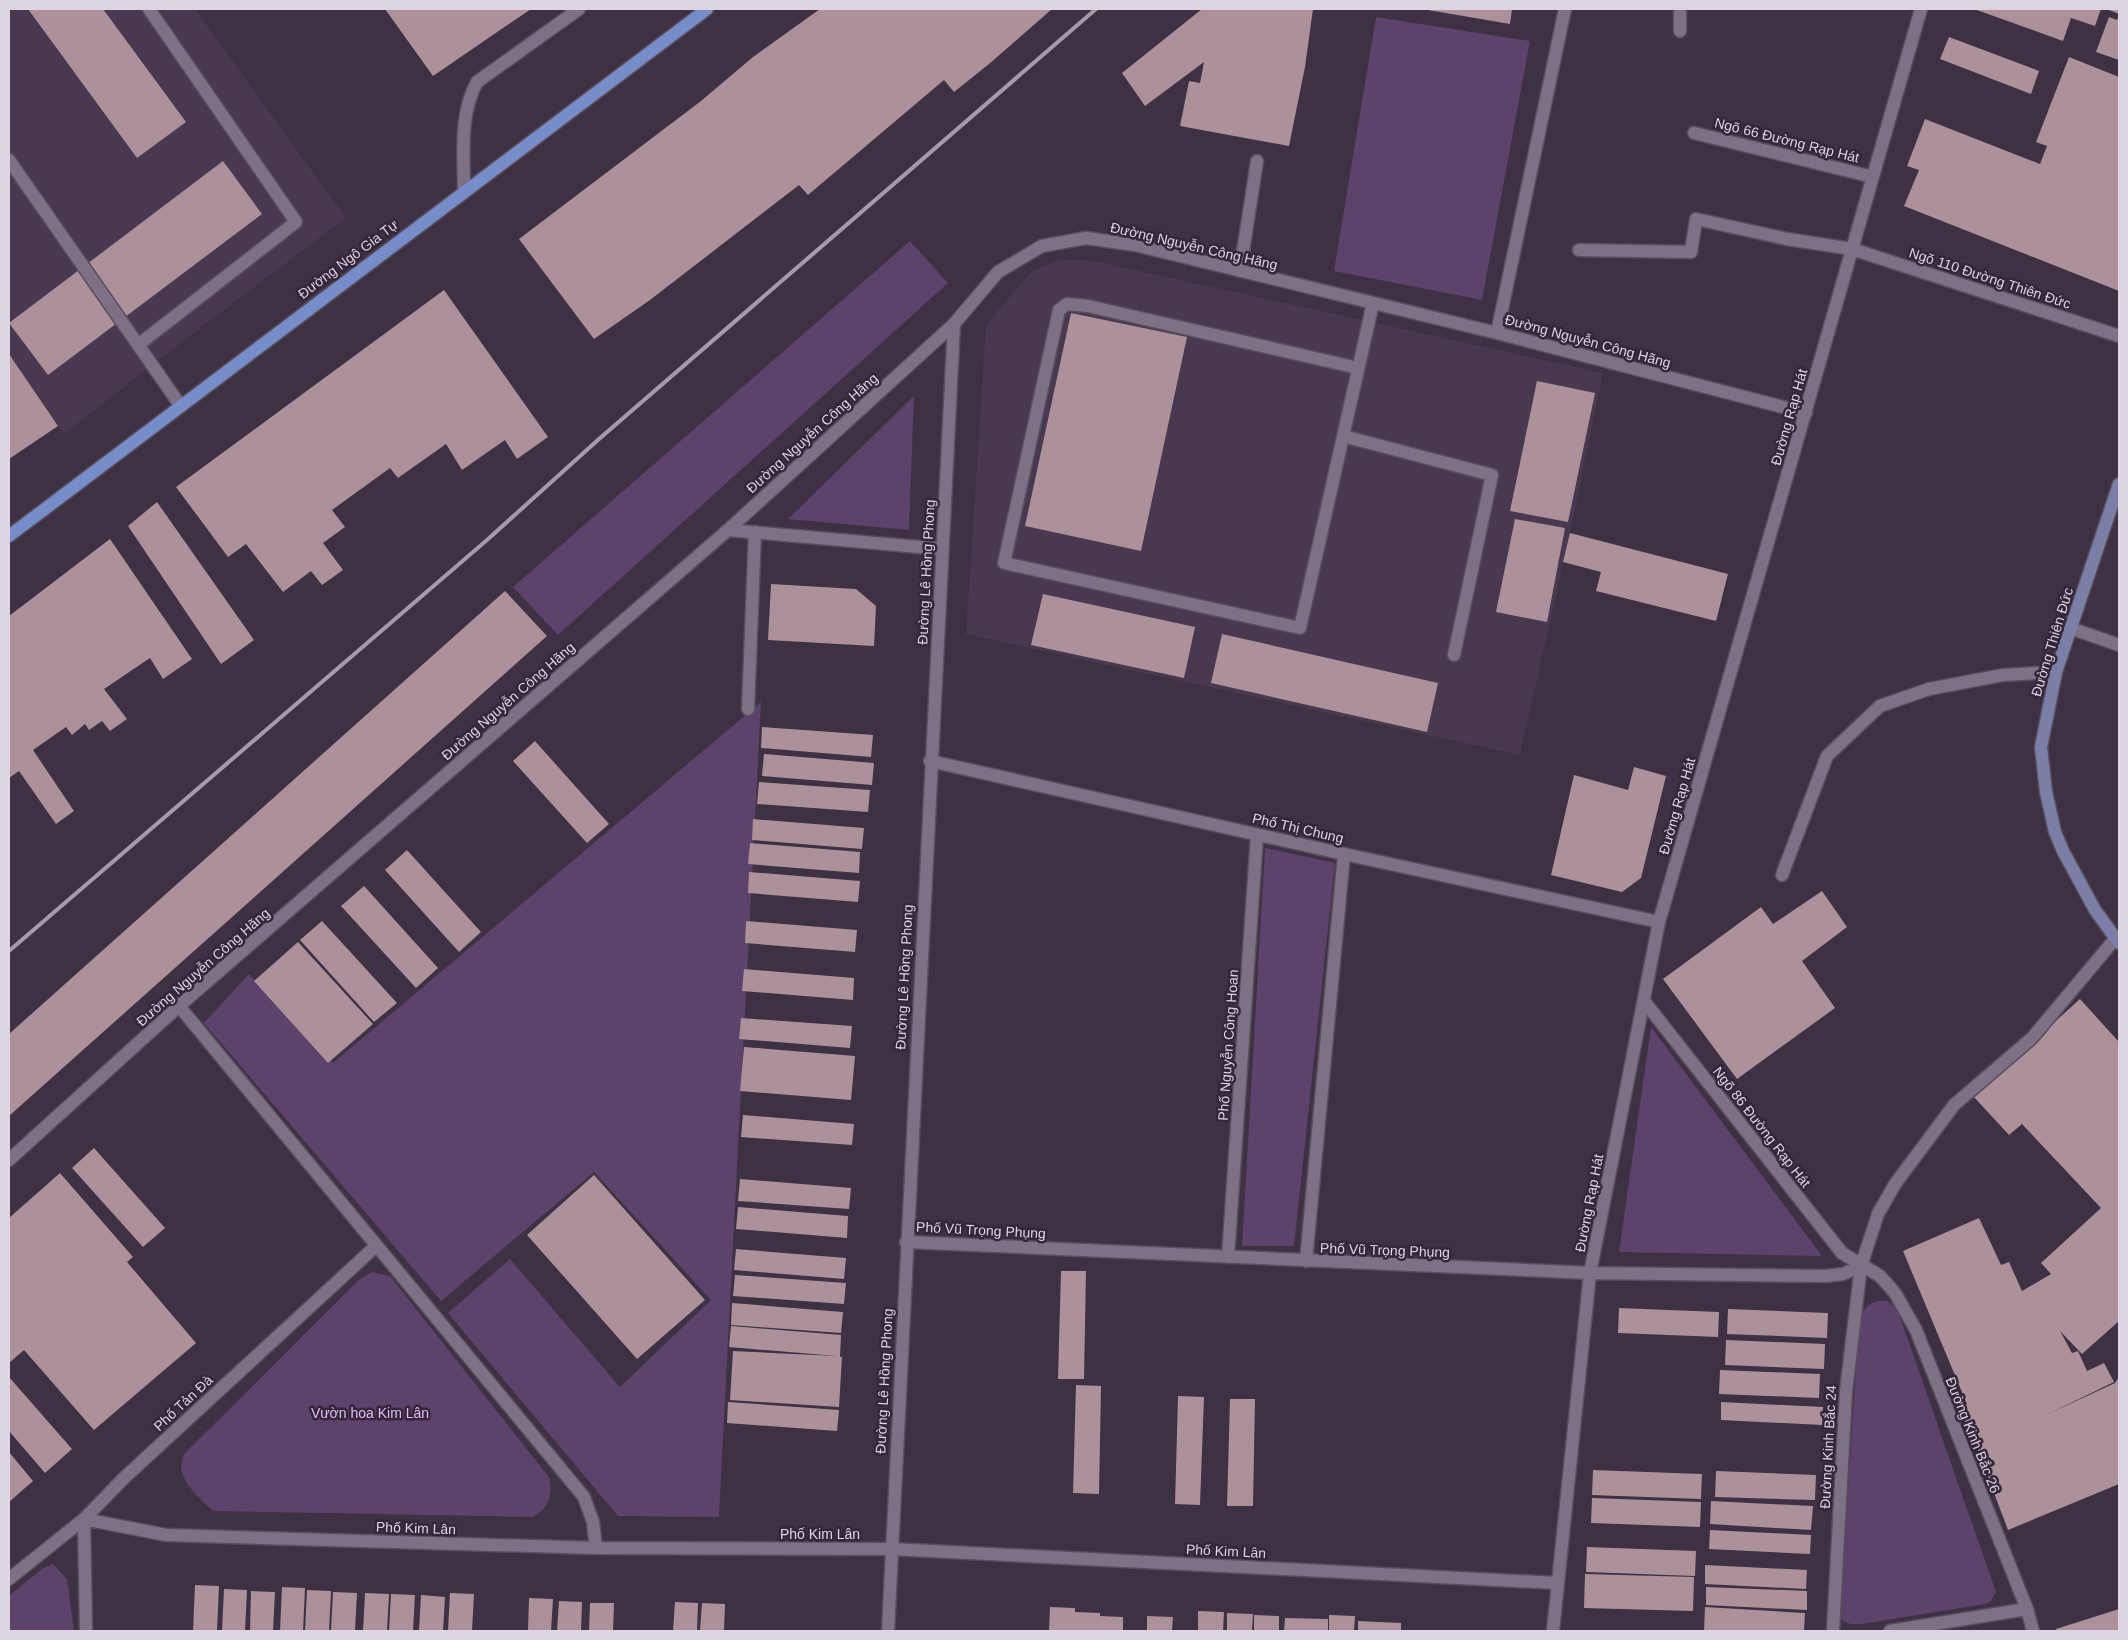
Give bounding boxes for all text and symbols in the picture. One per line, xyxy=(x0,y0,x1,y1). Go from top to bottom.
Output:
street label: Ngõ 66 Đường Rạp Hát xyxy=(1713,114,1861,166)
street label: Đường Ngô Gia Tự xyxy=(295,216,401,302)
street label: Đường Nguyễn Công Hãng xyxy=(1109,219,1279,273)
street label: Ngõ 110 Đường Thiên Đức xyxy=(1907,244,2073,312)
street label: Đường Nguyễn Công Hãng xyxy=(1503,311,1673,371)
street label: Đường Rạp Hát xyxy=(1768,367,1810,467)
street label: Đường Nguyễn Công Hãng xyxy=(743,370,881,496)
street label: Đường Lê Hồng Phong xyxy=(914,499,938,645)
street label: Đường Thiên Đức xyxy=(2028,586,2076,698)
street label: Đường Nguyễn Công Hãng xyxy=(438,639,578,763)
street label: Đường Rạp Hát xyxy=(1656,756,1698,856)
street label: Phố Thị Chung xyxy=(1251,810,1345,846)
street label: Đường Lê Hồng Phong xyxy=(892,904,916,1050)
street label: Đường Nguyễn Công Hãng xyxy=(133,905,273,1029)
street label: Phố Nguyễn Công Hoan xyxy=(1215,969,1241,1121)
street label: Ngõ 86 Đường Rạp Hát xyxy=(1710,1064,1814,1191)
street label: Đường Rạp Hát xyxy=(1572,1153,1606,1253)
street label: Phố Vũ Trọng Phụng xyxy=(916,1219,1046,1241)
street label: Phố Vũ Trọng Phụng xyxy=(1320,1240,1450,1260)
street label: Đường Lê Hồng Phong xyxy=(872,1308,896,1454)
street label: Phố Tản Đà xyxy=(150,1372,216,1434)
street label: Đường Kinh Bắc 26 xyxy=(1942,1375,2004,1496)
street label: Đường Kinh Bắc 24 xyxy=(1817,1385,1839,1509)
park label: Vườn hoa Kim Lân xyxy=(311,1405,429,1421)
street label: Phố Kim Lân xyxy=(376,1519,456,1537)
street label: Phố Kim Lân xyxy=(780,1526,860,1542)
street label: Phố Kim Lân xyxy=(1186,1541,1266,1561)

